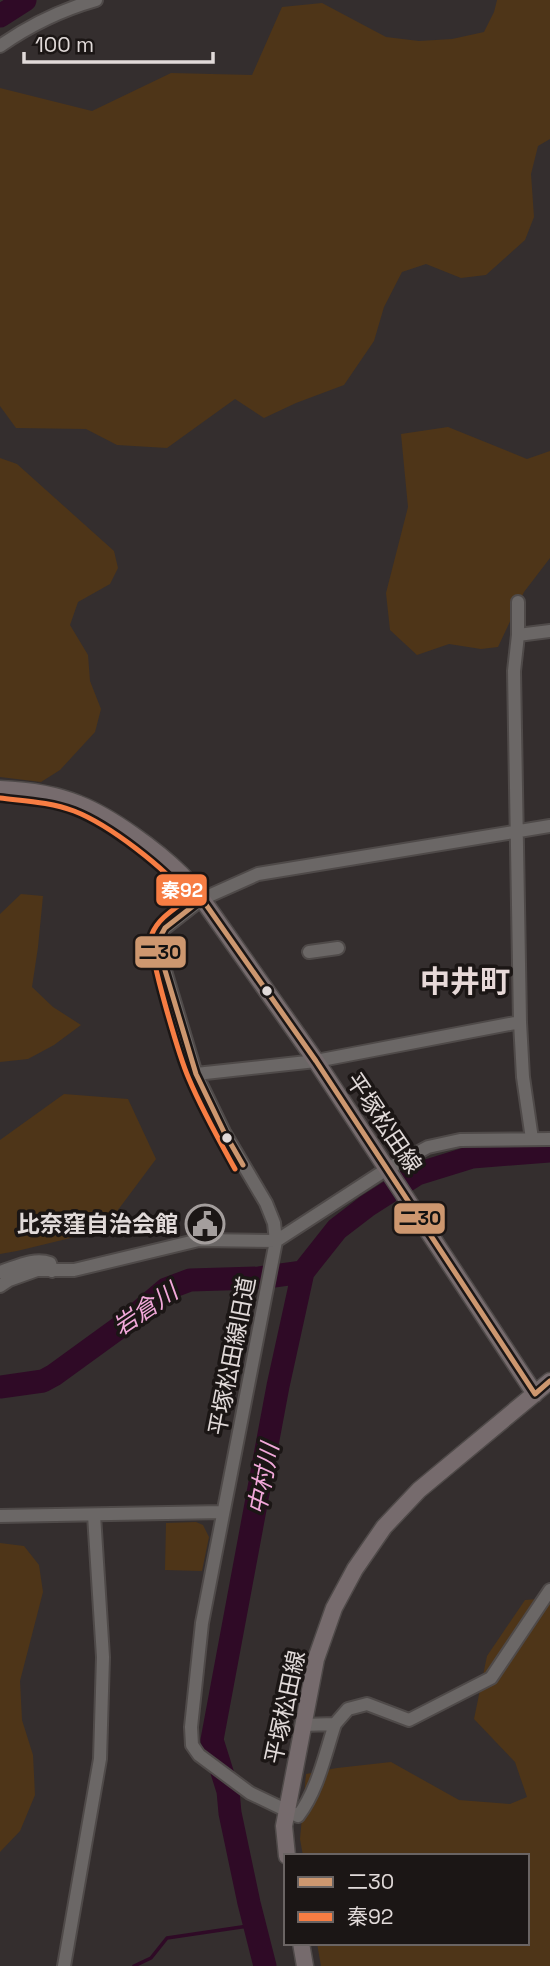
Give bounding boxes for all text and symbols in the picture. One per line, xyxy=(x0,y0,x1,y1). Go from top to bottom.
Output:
scale bar xyxy=(24,21,214,65)
text: 100 m xyxy=(35,31,94,58)
line badge: 秦92 xyxy=(155,873,208,907)
text: 秦92 xyxy=(161,878,203,903)
line badge: 二30 xyxy=(134,935,187,969)
text: 二30 xyxy=(139,940,181,965)
district label: 中井町 xyxy=(420,962,510,1001)
unlabelled marker xyxy=(260,984,274,998)
street label: 平塚松田線 xyxy=(339,1067,429,1179)
unlabelled marker xyxy=(220,1131,234,1145)
line badge: 二30 xyxy=(393,1202,446,1235)
public building icon: 比奈窪自治会館 xyxy=(184,1203,226,1245)
text: 二30 xyxy=(399,1206,441,1231)
place label: 比奈窪自治会館 xyxy=(17,1209,178,1239)
water label: 岩倉川 xyxy=(106,1274,186,1342)
street label: 平塚松田線旧道 xyxy=(202,1274,262,1438)
water label: 中村川 xyxy=(241,1438,286,1517)
street label: 平塚松田線 xyxy=(258,1648,312,1766)
legend xyxy=(284,1854,529,1945)
text: 二30 xyxy=(347,1868,394,1895)
text: 秦92 xyxy=(347,1903,394,1930)

